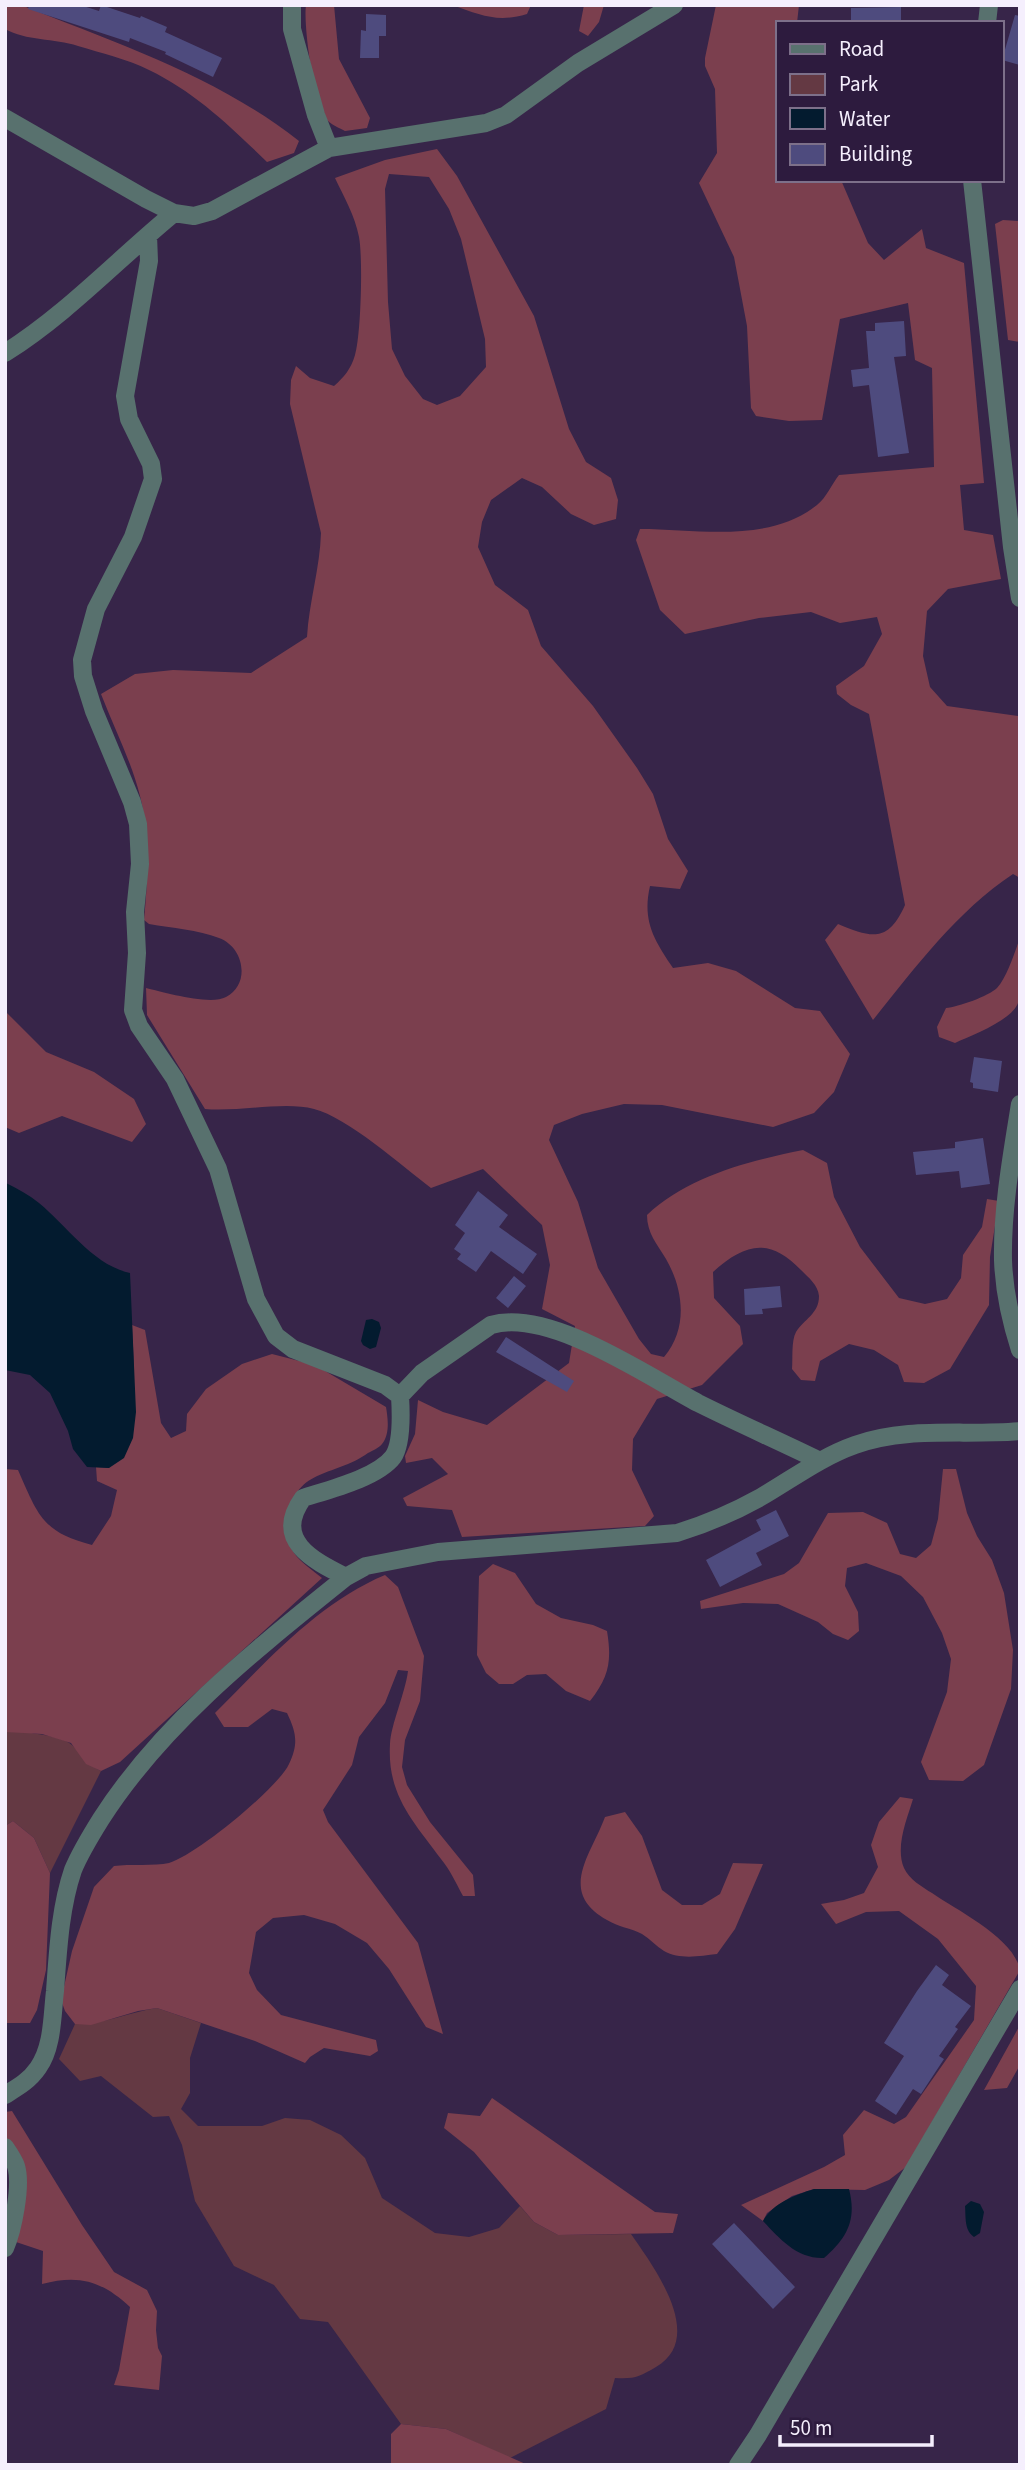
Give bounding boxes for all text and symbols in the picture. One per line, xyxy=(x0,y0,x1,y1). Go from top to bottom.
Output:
legend xyxy=(776,21,1004,182)
text: Road xyxy=(839,34,884,64)
text: Park xyxy=(839,69,879,99)
text: Water xyxy=(839,104,891,134)
text: Building xyxy=(839,139,913,169)
scale bar xyxy=(780,2404,932,2448)
text: 50 m xyxy=(790,2413,832,2443)

